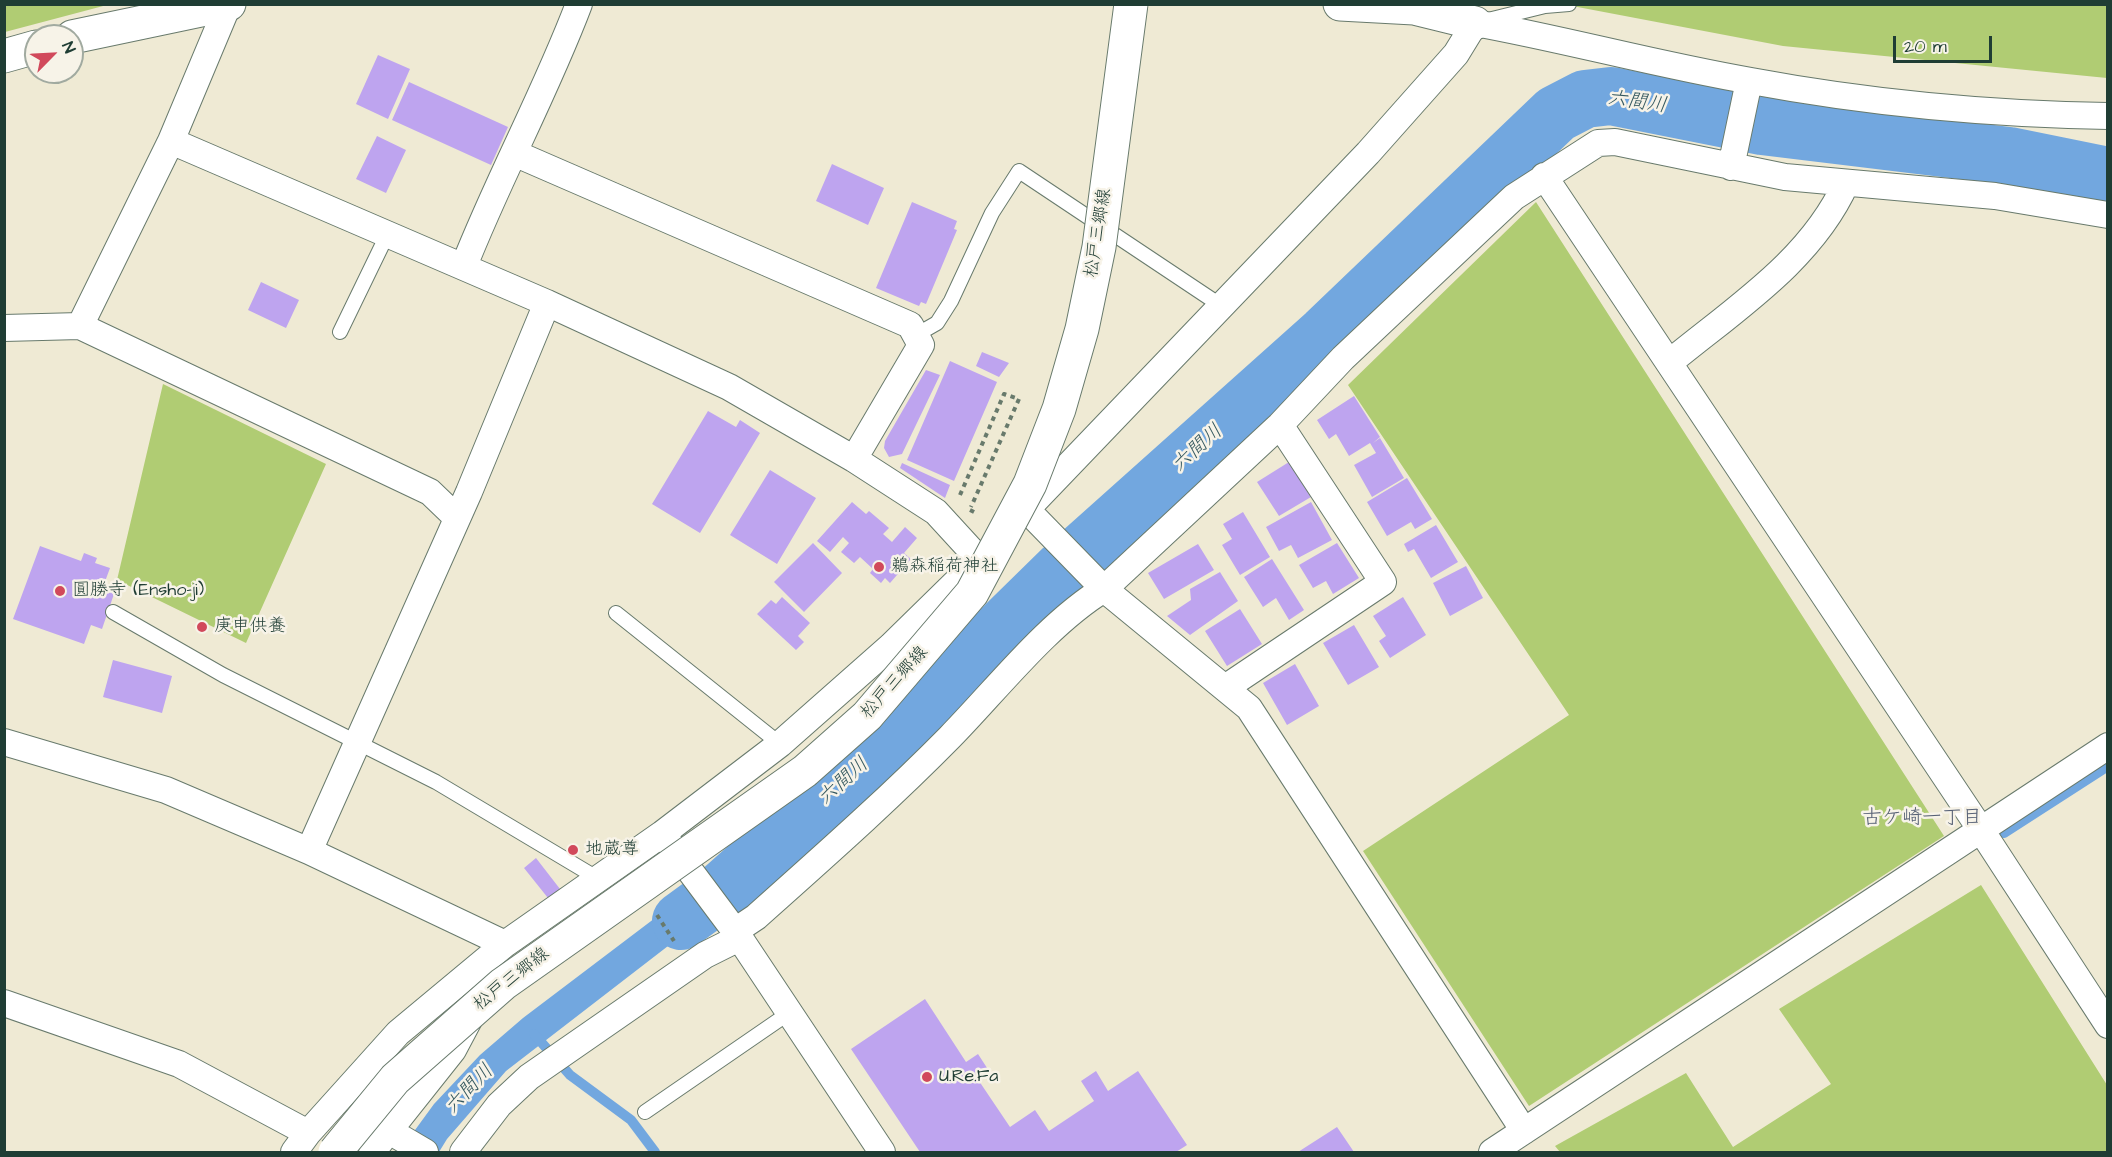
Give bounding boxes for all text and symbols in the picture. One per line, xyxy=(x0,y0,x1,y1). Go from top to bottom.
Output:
north arrow xyxy=(24,24,84,84)
scale bar xyxy=(1896,24,1995,62)
text: 20 m xyxy=(1904,34,1947,59)
text: N xyxy=(57,38,81,57)
water label: 六間川 xyxy=(1606,87,1668,119)
street label: 松戸三郷線 xyxy=(1081,187,1117,279)
water label: 六間川 xyxy=(1168,420,1228,478)
place label: 鵜森稲荷神社 xyxy=(891,556,999,578)
marker: 鵜森稲荷神社 xyxy=(872,560,886,574)
place label: 圓勝寺 (Ensho-ji) xyxy=(72,580,204,602)
marker: 圓勝寺 (Ensho-ji) xyxy=(53,584,67,598)
place label: 庚申供養 xyxy=(214,616,286,638)
marker: 庚申供養 xyxy=(195,620,209,634)
street label: 松戸三郷線 xyxy=(857,642,933,724)
water label: 六間川 xyxy=(814,753,874,811)
district label: 古ケ崎一丁目 xyxy=(1862,807,1982,831)
place label: 地蔵尊 xyxy=(585,839,639,861)
marker: 地蔵尊 xyxy=(566,843,580,857)
street label: 松戸三郷線 xyxy=(470,944,554,1016)
water label: 六間川 xyxy=(441,1060,499,1120)
place label: U.Re.Fa xyxy=(939,1066,998,1088)
marker: U.Re.Fa xyxy=(920,1070,934,1084)

